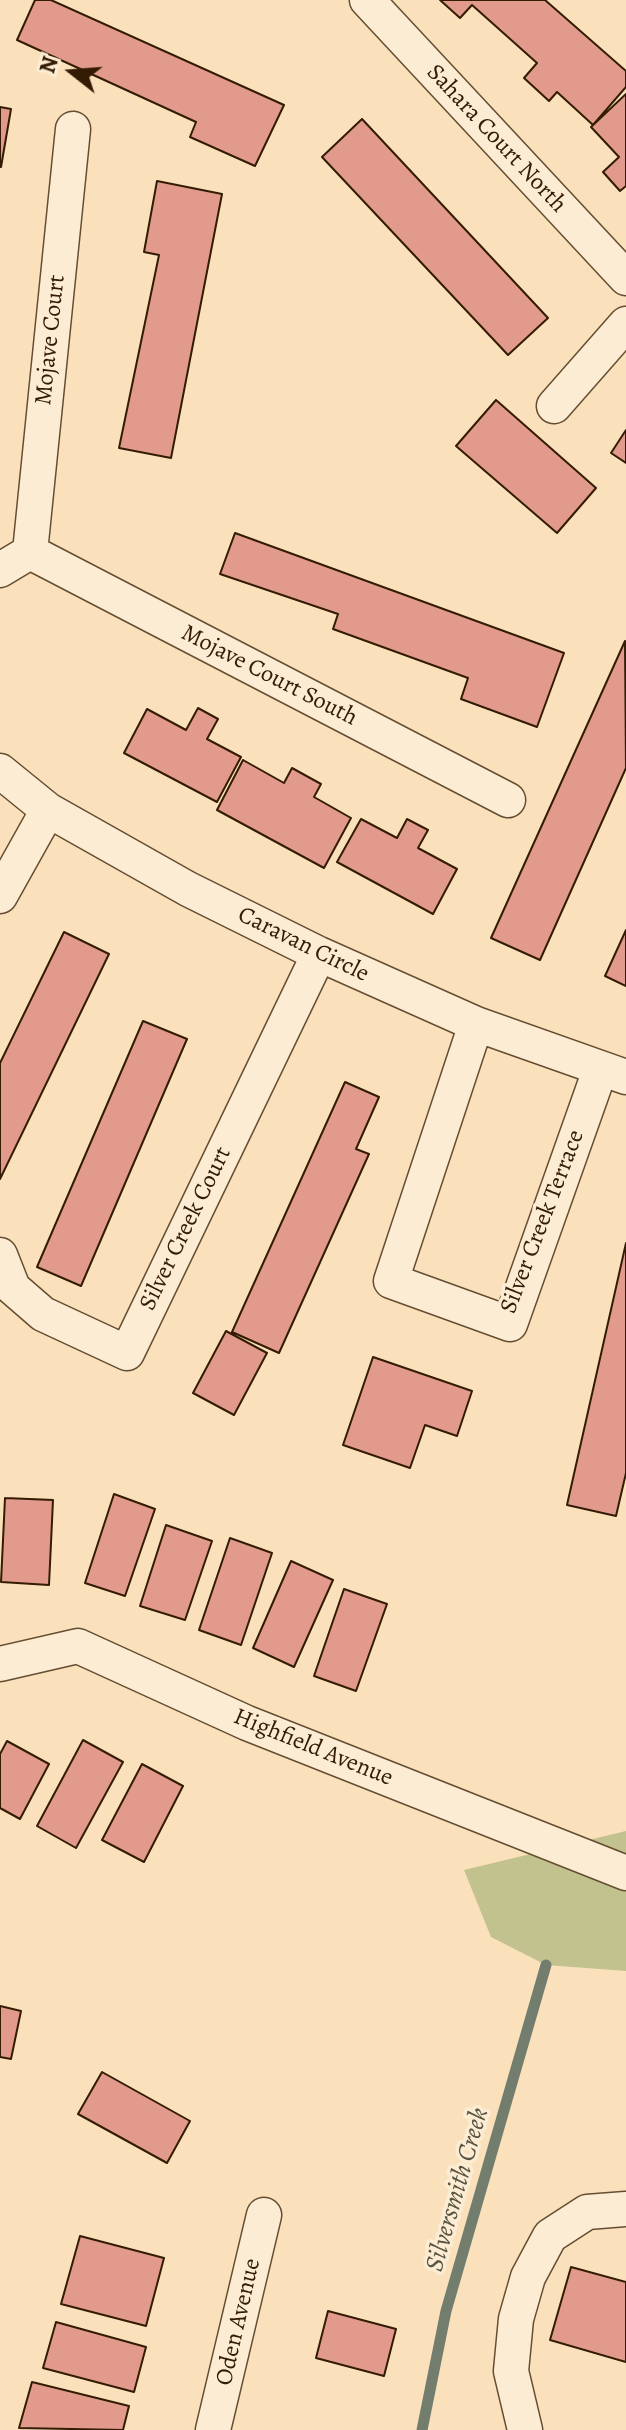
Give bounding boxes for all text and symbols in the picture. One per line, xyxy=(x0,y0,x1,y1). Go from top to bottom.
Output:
north arrow xyxy=(32,32,112,112)
text: N xyxy=(32,53,66,77)
street label: Sahara Court North xyxy=(420,59,572,219)
street label: Mojave Court xyxy=(30,273,72,407)
street label: Mojave Court South xyxy=(176,619,362,733)
street label: Caravan Circle xyxy=(233,901,373,989)
street label: Silver Creek Terrace xyxy=(495,1126,591,1318)
street label: Silver Creek Court xyxy=(134,1143,238,1315)
street label: Highfield Avenue xyxy=(229,1703,397,1793)
water label: Silversmith Creek xyxy=(420,2105,496,2275)
street label: Oden Avenue xyxy=(210,2256,268,2388)

